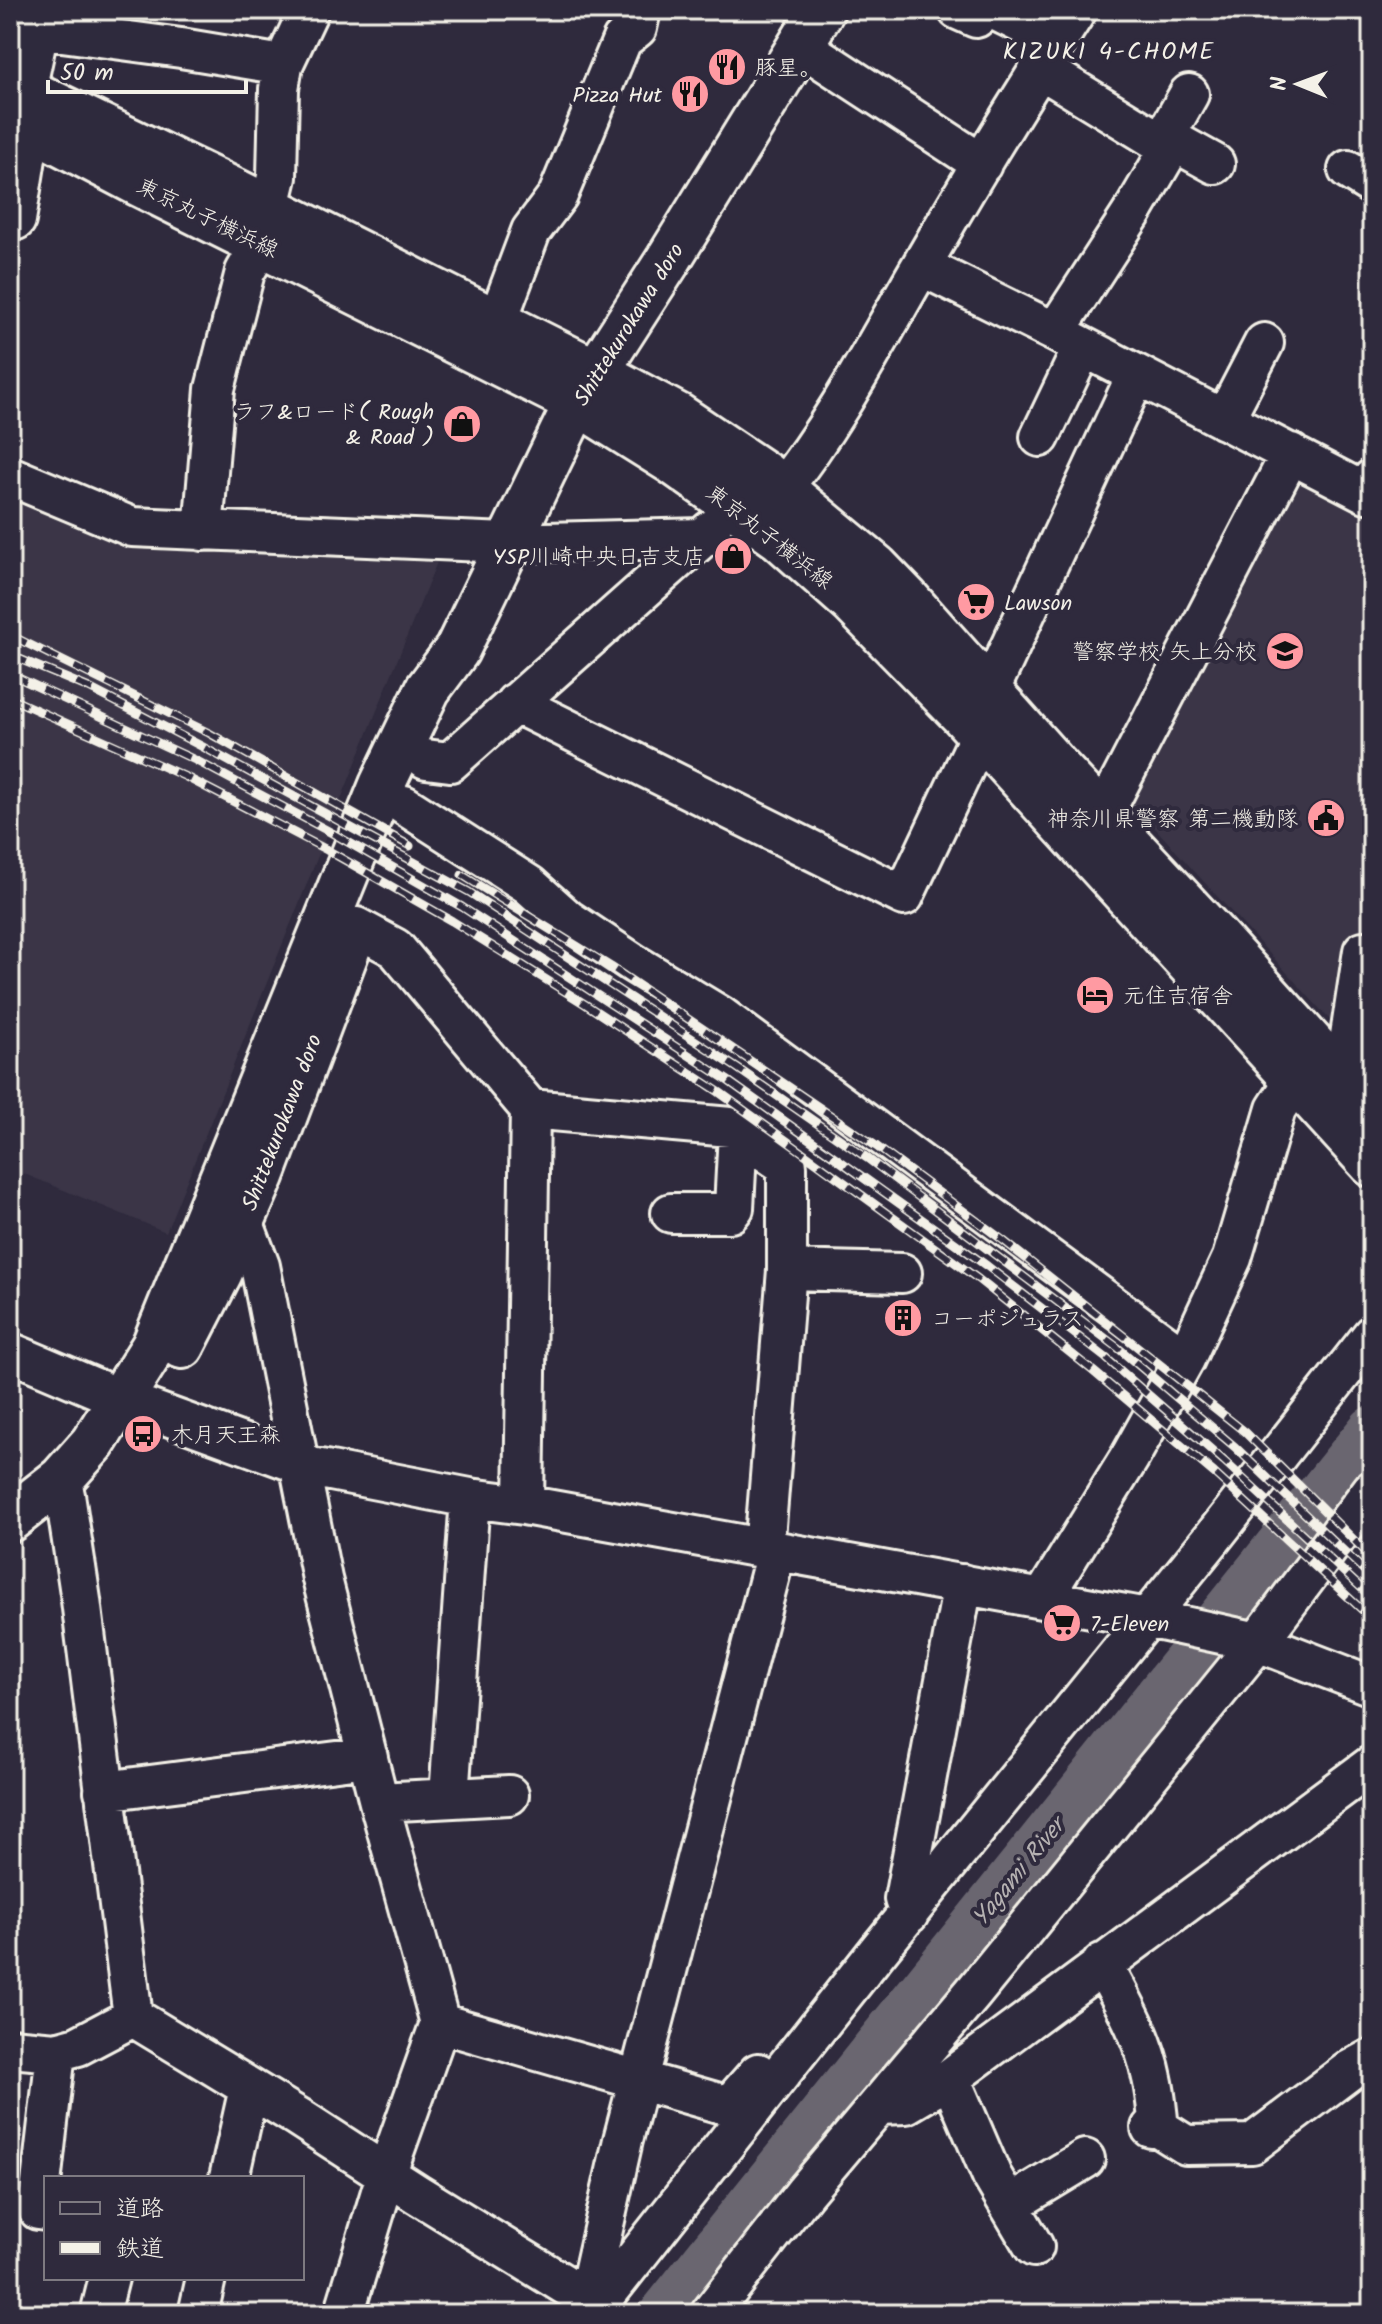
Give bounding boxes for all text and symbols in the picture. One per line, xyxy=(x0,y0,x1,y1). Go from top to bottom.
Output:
district label: KIZUKI 4-CHOME xyxy=(1003,33,1215,72)
scale bar xyxy=(48,44,246,94)
north arrow xyxy=(1258,44,1338,124)
restaurant icon: 豚星。 xyxy=(706,46,748,88)
place label: 豚星。 xyxy=(755,52,821,87)
text: 50 m xyxy=(60,54,114,93)
restaurant icon: Pizza Hut xyxy=(669,73,711,115)
text: N xyxy=(1263,76,1298,91)
place label: Pizza Hut xyxy=(572,79,662,114)
street label: 東京丸子横浜線 xyxy=(130,170,284,269)
street label: Shittekurokawa doro xyxy=(566,237,694,414)
place label: ラフ&ロード( Rough & Road ) xyxy=(233,396,434,456)
shop icon: ラフ&ロード( Rough & Road ) xyxy=(441,403,483,445)
street label: 東京丸子横浜線 xyxy=(697,477,840,599)
shop icon: YSP川崎中央日吉支店 xyxy=(712,535,754,577)
place label: YSP川崎中央日吉支店 xyxy=(493,541,705,576)
supermarket icon: Lawson xyxy=(955,581,997,623)
place label: Lawson xyxy=(1004,587,1072,622)
school or university icon: 警察学校 矢上分校 xyxy=(1264,630,1306,672)
place label: 警察学校 矢上分校 xyxy=(1072,636,1257,671)
public building icon: 神奈川県警察 第二機動隊 xyxy=(1305,797,1347,839)
place label: 神奈川県警察 第二機動隊 xyxy=(1047,803,1298,838)
hotel icon: 元住吉宿舎 xyxy=(1074,974,1116,1016)
place label: 元住吉宿舎 xyxy=(1123,980,1233,1015)
street label: Shittekurokawa doro xyxy=(234,1030,333,1216)
building icon: コーポジュラス xyxy=(882,1297,924,1339)
place label: コーポジュラス xyxy=(931,1303,1084,1338)
bus stop icon: 木月天王森 xyxy=(122,1413,164,1455)
place label: 木月天王森 xyxy=(171,1419,281,1454)
supermarket icon: 7-Eleven xyxy=(1041,1602,1083,1644)
place label: 7-Eleven xyxy=(1090,1608,1169,1643)
water label: Yagami River xyxy=(963,1806,1079,1936)
legend xyxy=(44,2176,304,2280)
text: 道路 xyxy=(116,2190,164,2229)
text: 鉄道 xyxy=(116,2230,164,2269)

